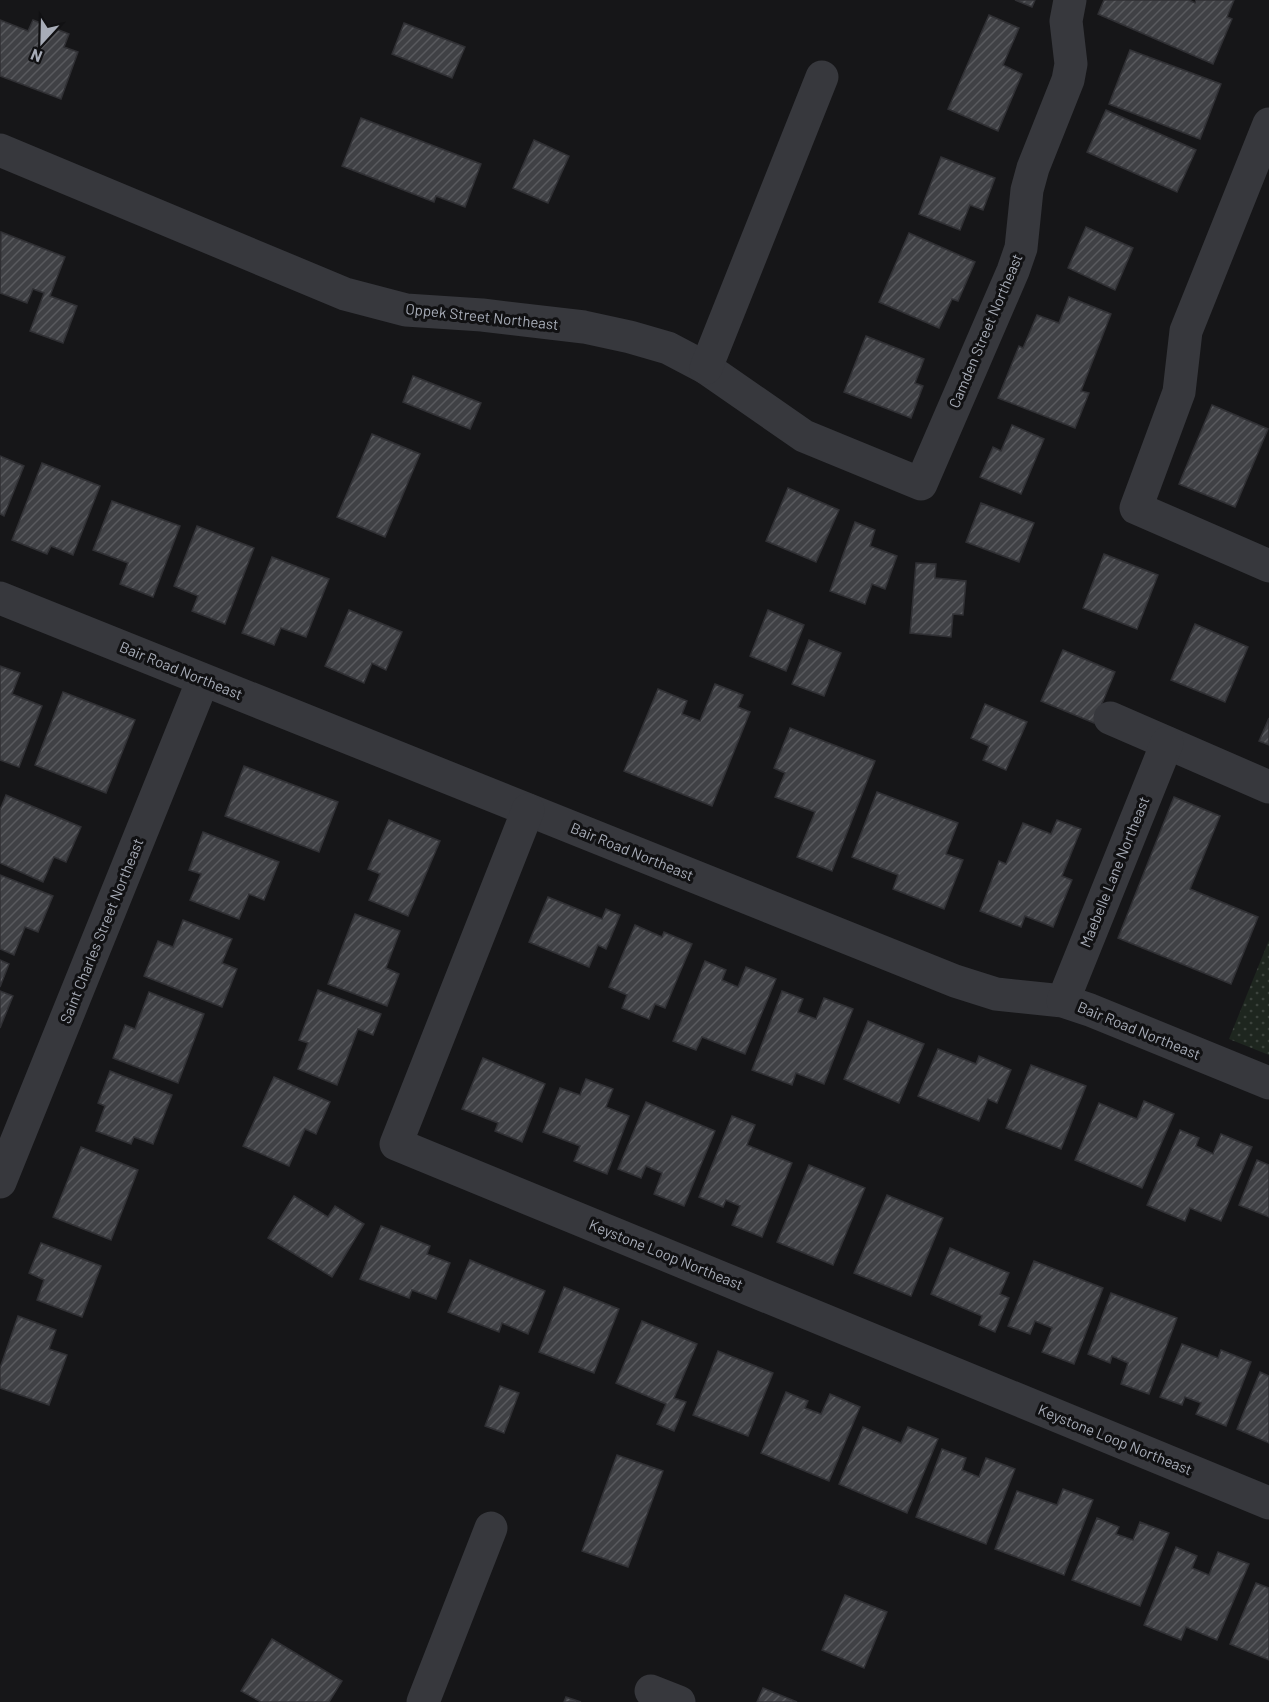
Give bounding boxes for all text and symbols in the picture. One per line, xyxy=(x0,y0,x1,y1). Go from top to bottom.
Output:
north arrow xyxy=(12,12,72,72)
text: N xyxy=(28,46,45,67)
street label: Camden Street Northeast xyxy=(944,251,1026,410)
street label: Oppek Street Northeast xyxy=(405,299,560,333)
street label: Bair Road Northeast xyxy=(117,637,246,703)
street label: Maebelle Lane Northeast xyxy=(1076,794,1153,950)
street label: Bair Road Northeast xyxy=(568,818,697,884)
street label: Saint Charles Street Northeast xyxy=(56,835,147,1026)
street label: Bair Road Northeast xyxy=(1075,997,1204,1063)
street label: Keystone Loop Northeast xyxy=(587,1215,746,1293)
street label: Keystone Loop Northeast xyxy=(1036,1400,1195,1478)

